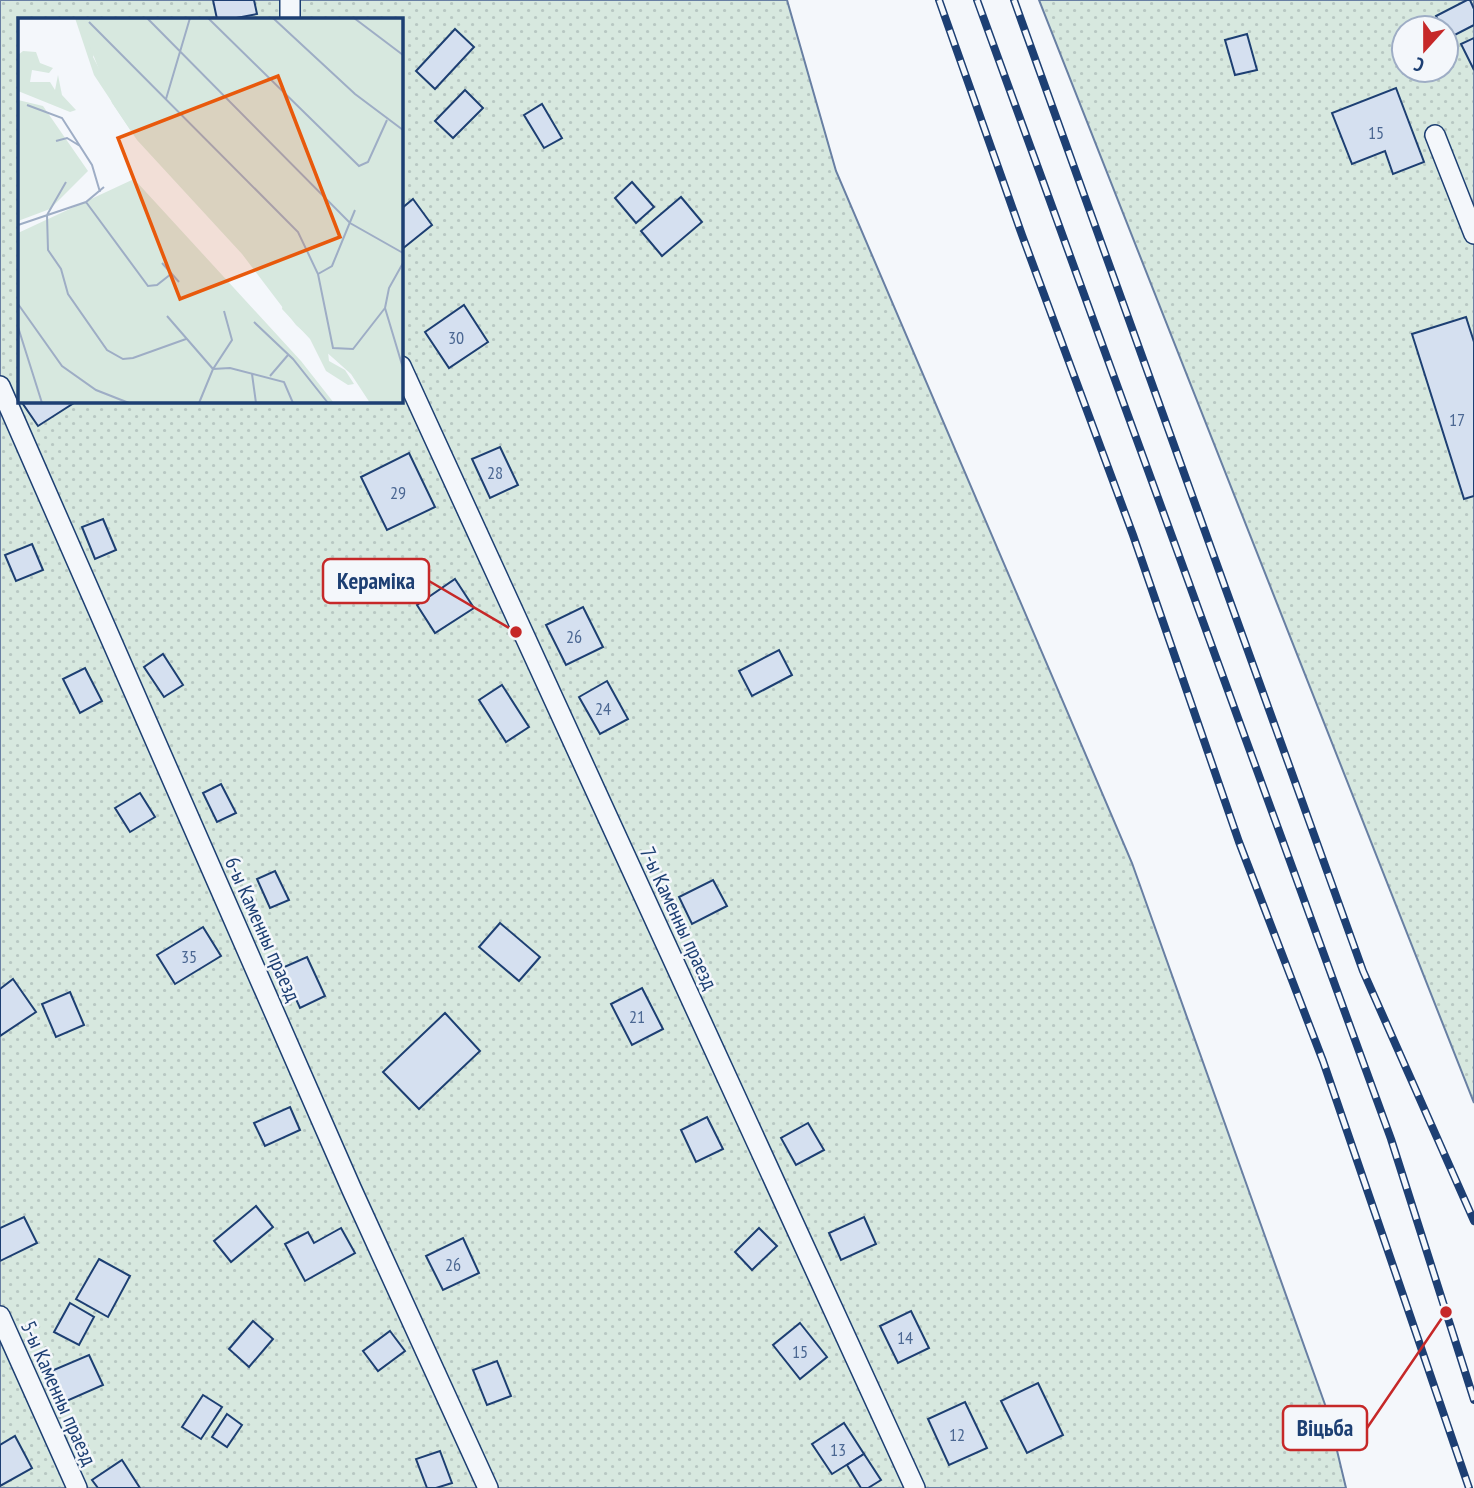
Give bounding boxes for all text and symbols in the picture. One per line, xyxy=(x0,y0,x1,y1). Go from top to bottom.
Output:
north arrow xyxy=(1390,14,1460,84)
inset map xyxy=(18,18,402,402)
text: С xyxy=(1410,52,1427,78)
house number: 15 xyxy=(1368,121,1384,144)
house number: 30 xyxy=(448,326,464,349)
house number: 17 xyxy=(1449,408,1465,431)
house number: 28 xyxy=(487,461,503,484)
house number: 29 xyxy=(390,481,406,504)
callout: Кераміка xyxy=(323,559,429,603)
text: Кераміка xyxy=(337,566,415,595)
house number: 26 xyxy=(566,625,582,648)
house number: 24 xyxy=(595,697,611,720)
street label: 7-ы Каменны праезд xyxy=(634,842,724,994)
street label: 6-ы Каменны праезд xyxy=(219,852,307,1006)
house number: 35 xyxy=(181,945,197,968)
house number: 21 xyxy=(629,1005,645,1028)
house number: 26 xyxy=(445,1253,461,1276)
street label: 5-ы Каменны праезд xyxy=(15,1316,103,1470)
house number: 14 xyxy=(897,1326,913,1349)
house number: 15 xyxy=(792,1340,808,1363)
callout: Віцьба xyxy=(1283,1406,1367,1450)
text: Віцьба xyxy=(1297,1413,1353,1442)
house number: 12 xyxy=(949,1423,965,1446)
house number: 13 xyxy=(830,1438,846,1461)

